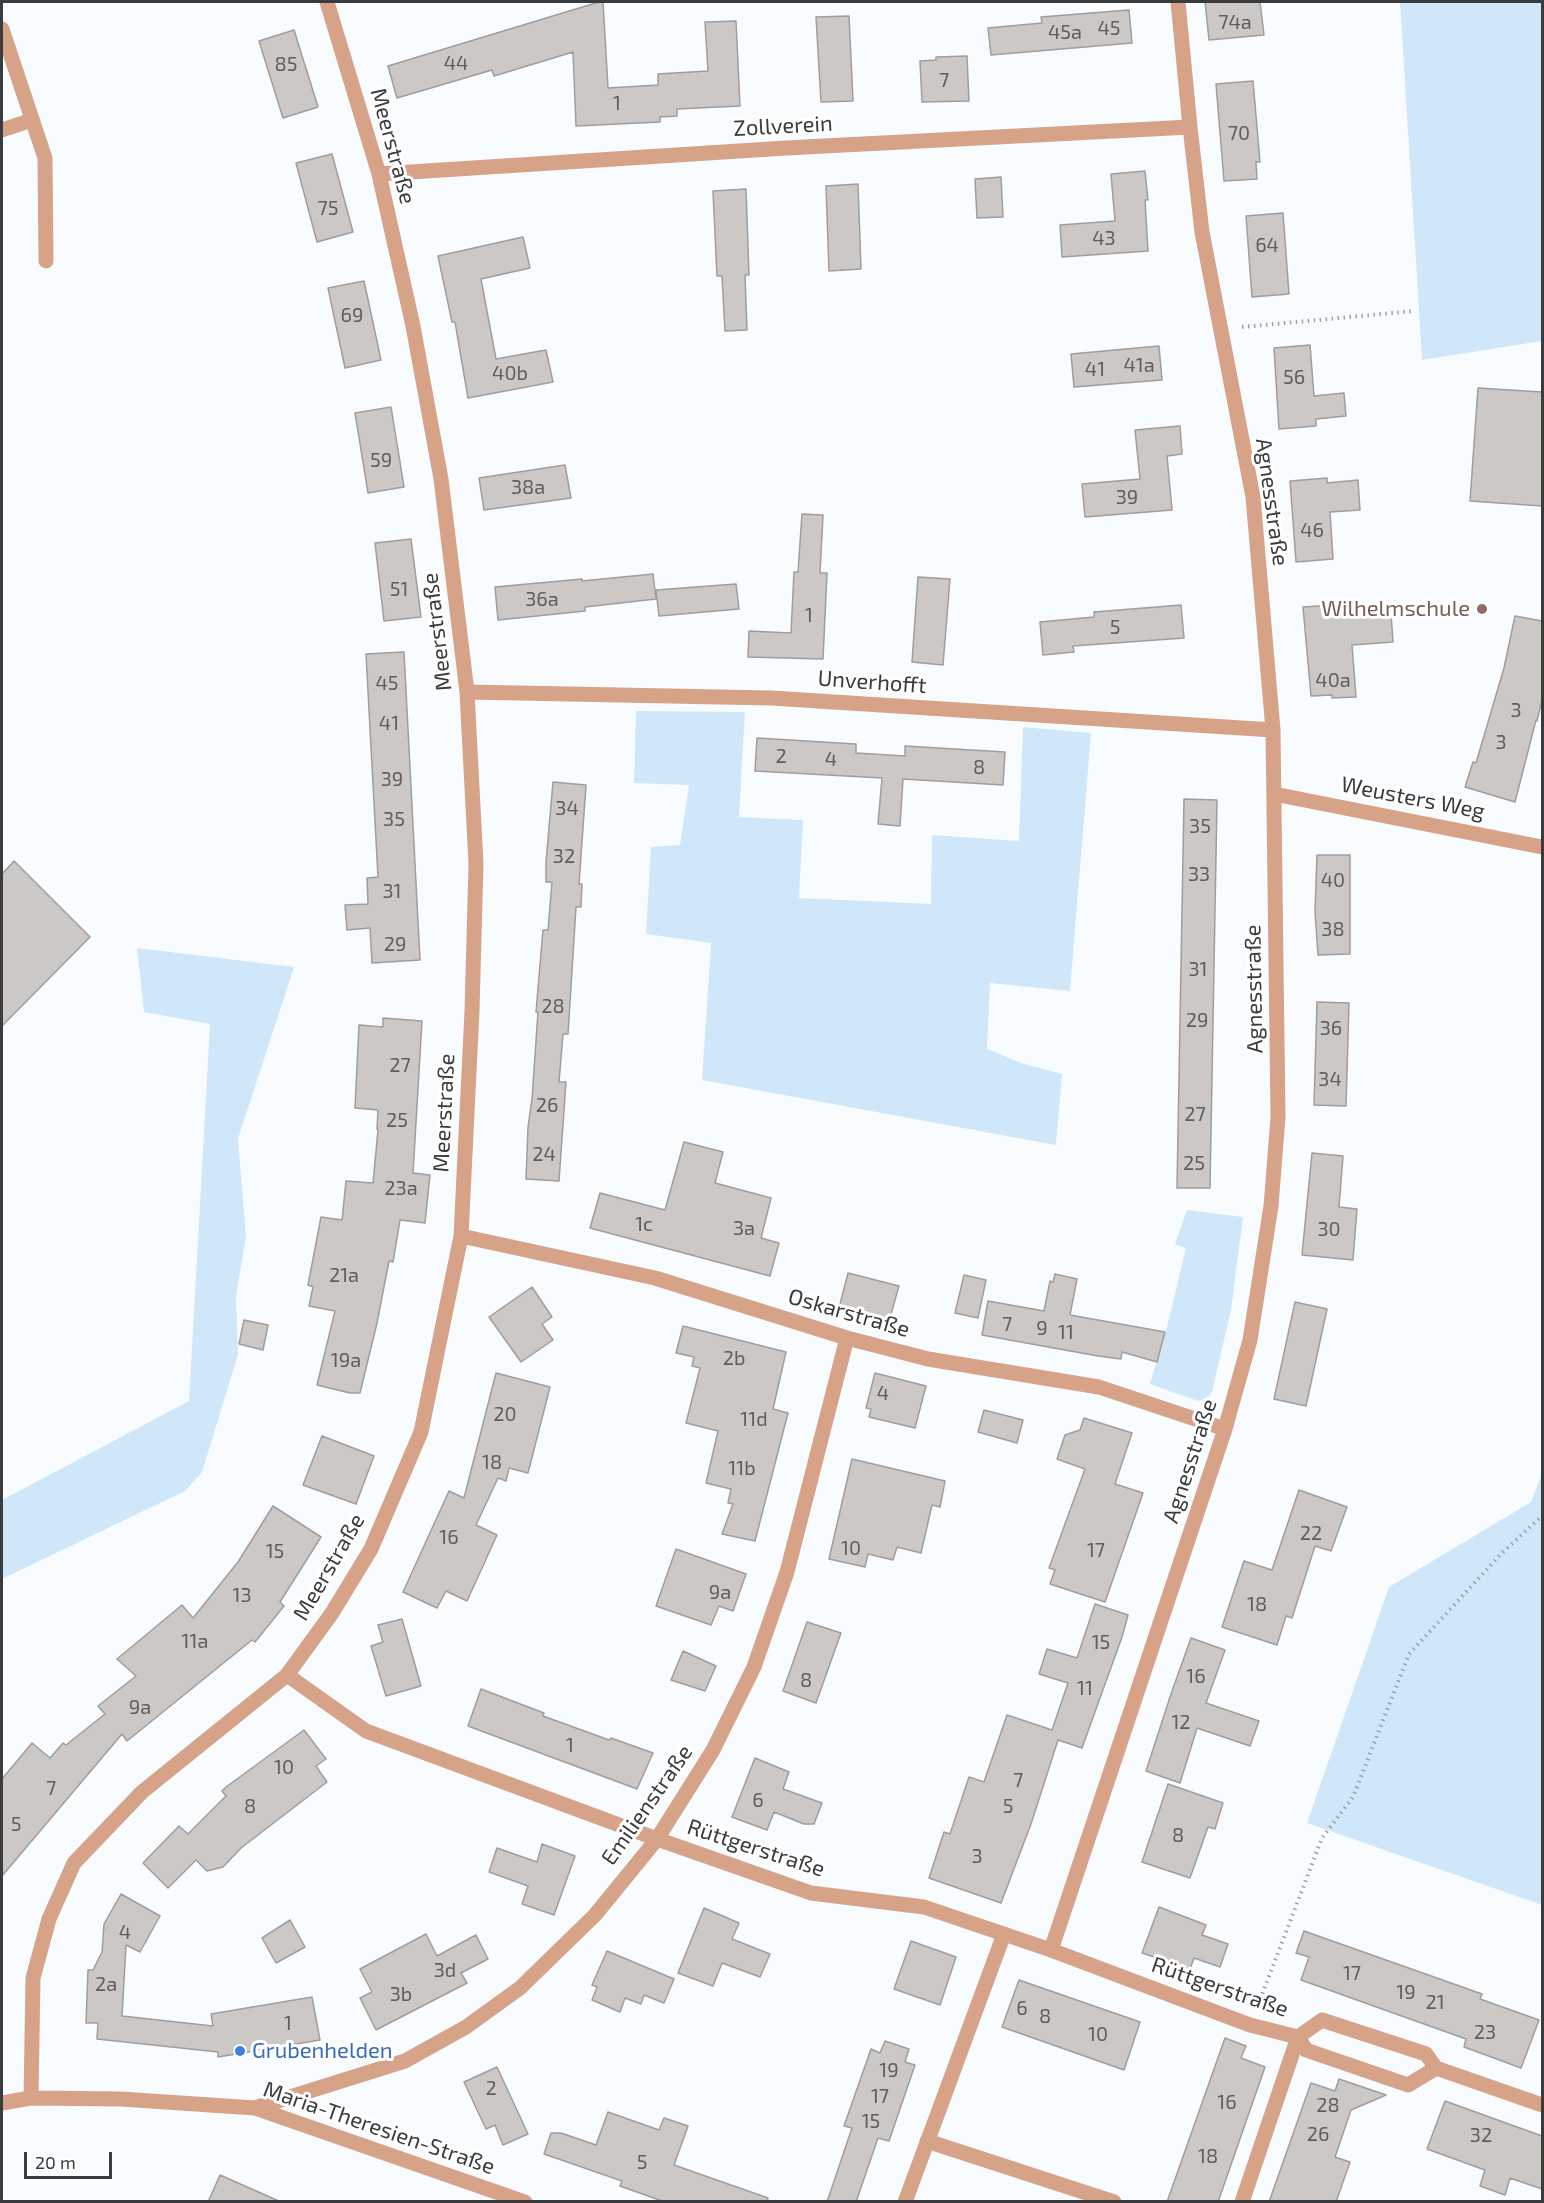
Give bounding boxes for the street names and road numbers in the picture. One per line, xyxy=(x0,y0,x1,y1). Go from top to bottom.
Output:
street label: Meerstraße xyxy=(365,85,421,207)
street label: Zollverein xyxy=(733,110,833,142)
street label: Agnesstraße xyxy=(1250,436,1294,568)
street label: Meerstraße xyxy=(417,571,457,693)
street label: Unverhofft xyxy=(817,665,927,699)
street label: Weusters Weg xyxy=(1339,771,1487,825)
street label: Agnesstraße xyxy=(1240,924,1268,1054)
street label: Meerstraße xyxy=(428,1053,460,1173)
street label: Oskarstraße xyxy=(785,1283,913,1343)
street label: Agnesstraße xyxy=(1158,1396,1222,1526)
street label: Meerstraße xyxy=(288,1509,370,1625)
street label: Emilienstraße xyxy=(596,1740,698,1870)
street label: Rüttgerstraße xyxy=(684,1813,828,1883)
street label: Rüttgerstraße xyxy=(1148,1951,1292,2023)
street label: Maria-Theresien-Straße xyxy=(260,2076,498,2180)

